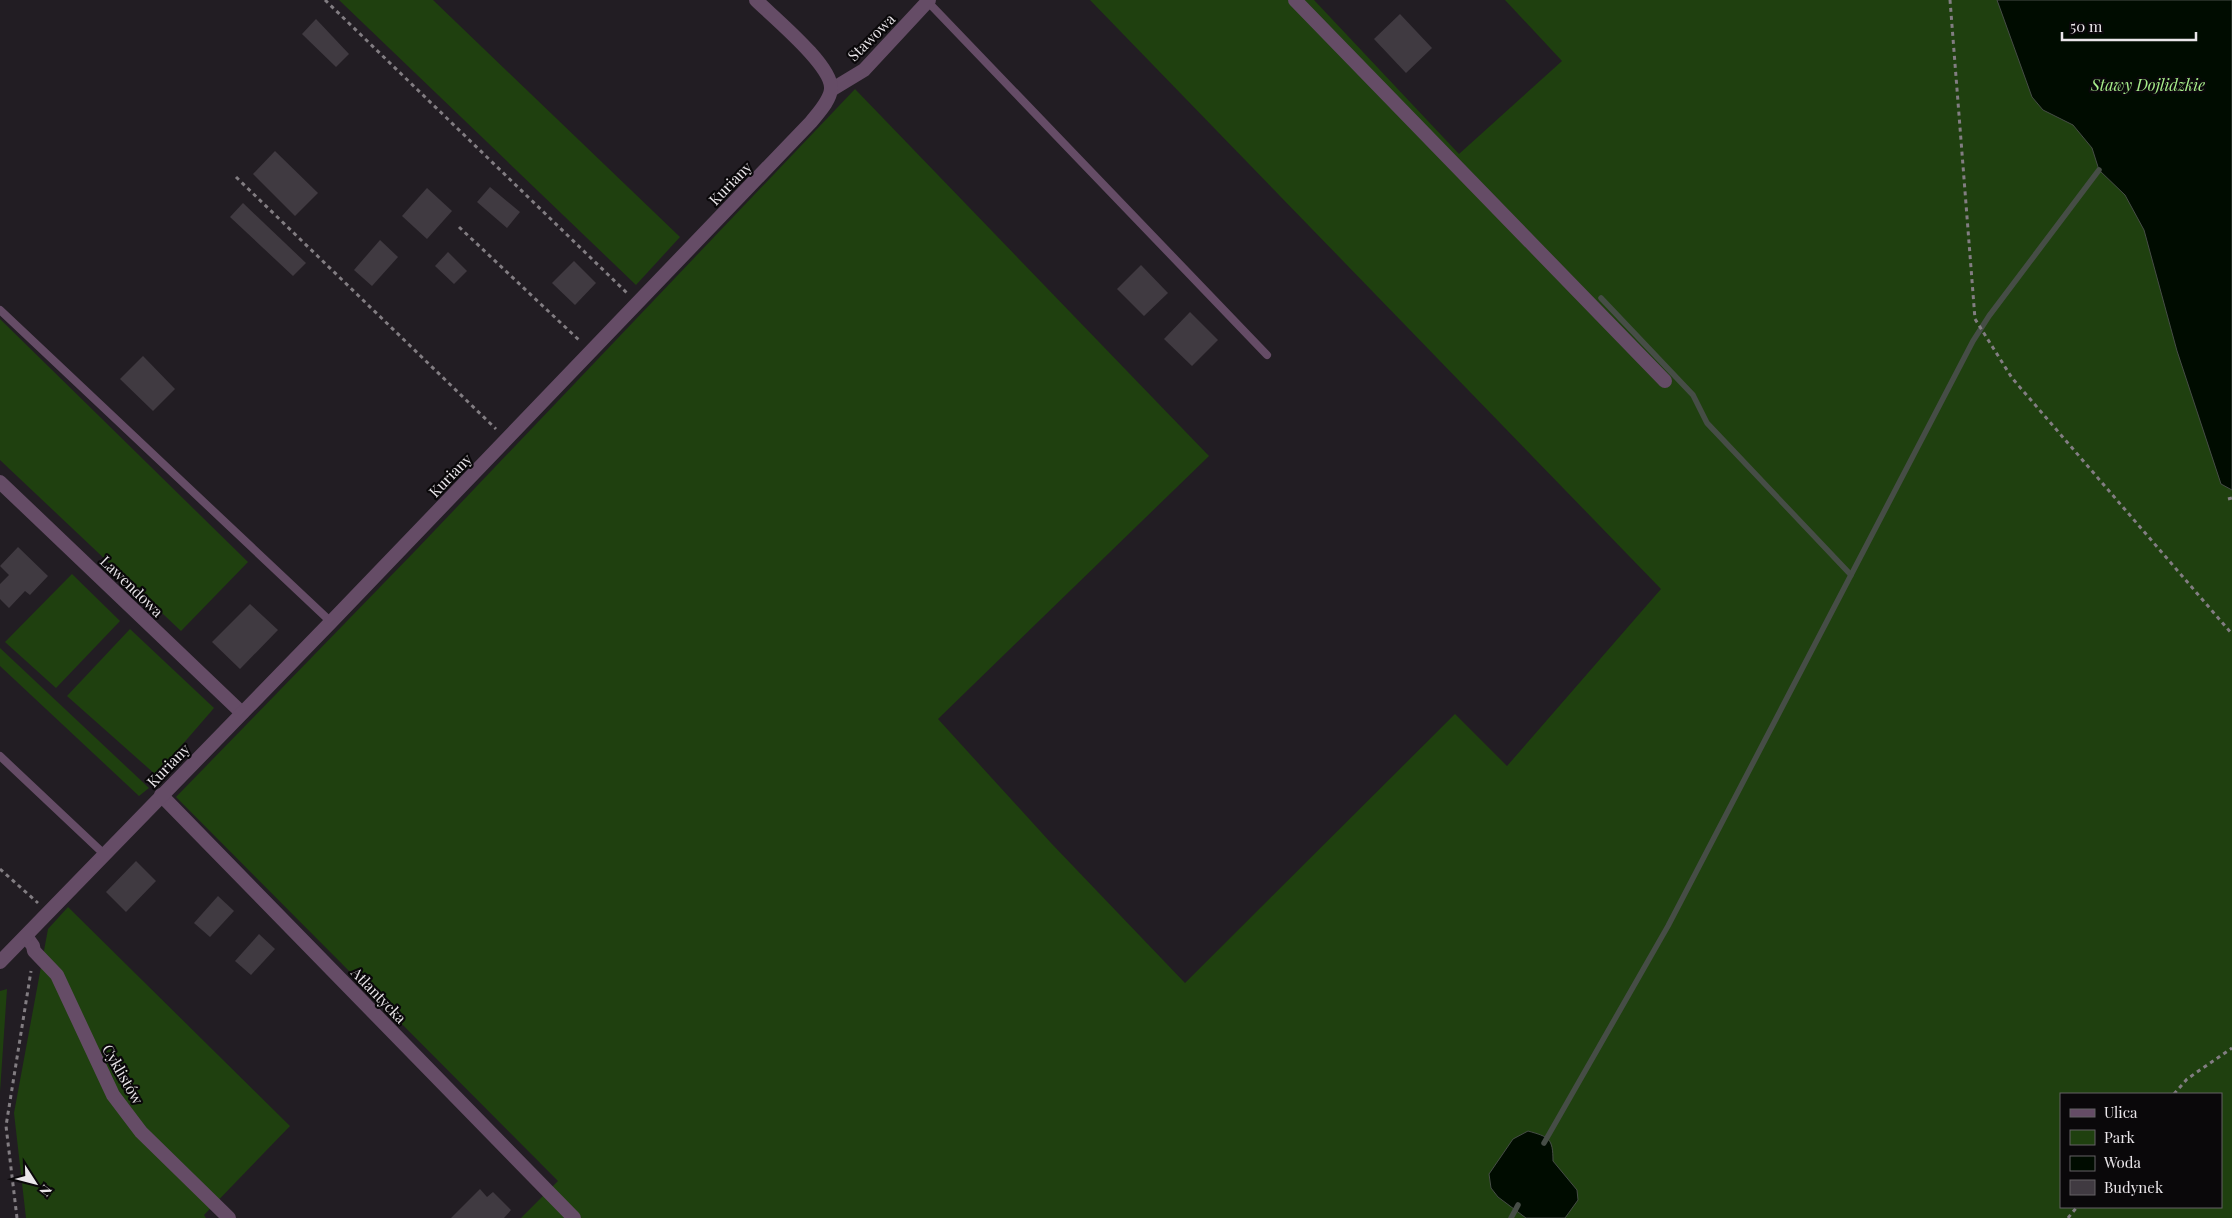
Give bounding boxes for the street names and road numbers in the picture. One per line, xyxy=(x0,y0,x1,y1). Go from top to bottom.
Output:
street label: Stawowa xyxy=(843,9,899,65)
street label: Kuriany xyxy=(704,157,756,209)
street label: Kuriany xyxy=(424,449,476,501)
street label: Lawendowa xyxy=(96,551,168,621)
street label: Kuriany xyxy=(142,739,194,791)
street label: Atlantycka xyxy=(346,962,411,1028)
street label: Cyklistów xyxy=(98,1041,148,1108)

